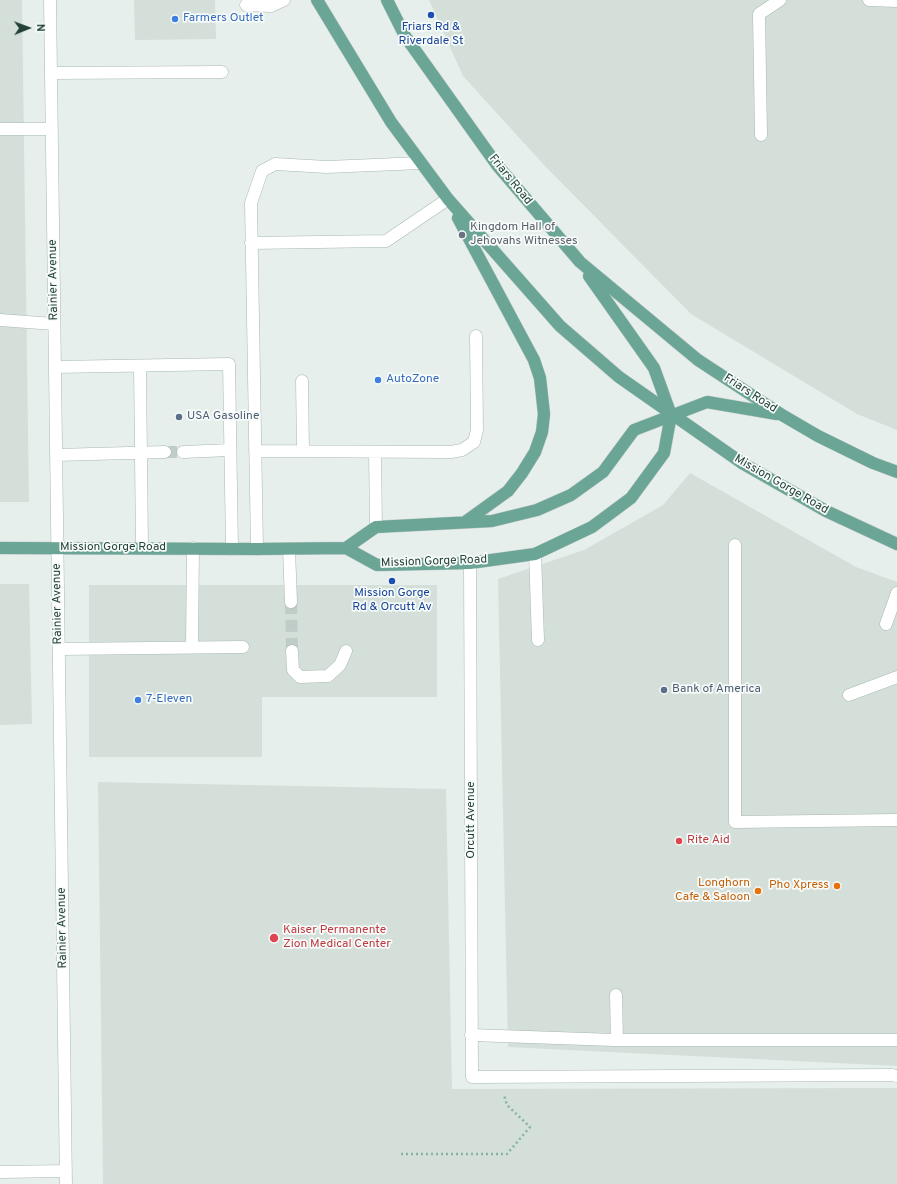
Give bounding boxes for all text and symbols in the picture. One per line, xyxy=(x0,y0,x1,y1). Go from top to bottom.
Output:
north arrow xyxy=(8,8,48,48)
marker: Friars Rd & Riverdale St xyxy=(426,10,436,20)
place label: Farmers Outlet xyxy=(183,12,264,26)
marker: Farmers Outlet xyxy=(170,14,180,24)
place label: Friars Rd & Riverdale St xyxy=(398,21,464,49)
text: N xyxy=(33,24,47,32)
street label: Friars Road xyxy=(485,152,535,208)
place label: Kingdom Hall of Jehovahs Witnesses xyxy=(470,221,578,249)
marker: Kingdom Hall of Jehovahs Witnesses xyxy=(457,230,467,240)
street label: Rainier Avenue xyxy=(46,239,62,321)
street label: Friars Road xyxy=(721,371,779,417)
place label: AutoZone xyxy=(386,373,439,387)
marker: AutoZone xyxy=(373,375,383,385)
place label: USA Gasoline xyxy=(187,410,259,424)
marker: USA Gasoline xyxy=(174,412,184,422)
street label: Mission Gorge Road xyxy=(731,452,831,518)
street label: Mission Gorge Road xyxy=(60,541,166,555)
street label: Mission Gorge Road xyxy=(381,553,487,571)
street label: Rainier Avenue xyxy=(50,563,66,645)
marker: Mission Gorge Rd & Orcutt Av xyxy=(387,576,397,586)
place label: Mission Gorge Rd & Orcutt Av xyxy=(352,587,432,615)
place label: Bank of America xyxy=(672,683,761,697)
marker: Bank of America xyxy=(659,685,669,695)
place label: 7-Eleven xyxy=(146,693,192,707)
marker: 7-Eleven xyxy=(133,695,143,705)
street label: Orcutt Avenue xyxy=(465,781,479,859)
place label: Rite Aid xyxy=(687,834,730,848)
marker: Rite Aid xyxy=(674,836,684,846)
place label: Longhorn Cafe & Saloon xyxy=(675,877,750,905)
place label: Pho Xpress xyxy=(769,879,829,893)
marker: Pho Xpress xyxy=(832,881,842,891)
marker: Longhorn Cafe & Saloon xyxy=(753,886,763,896)
street label: Rainier Avenue xyxy=(55,887,71,969)
place label: Kaiser Permanente Zion Medical Center xyxy=(283,924,391,952)
marker: Kaiser Permanente Zion Medical Center xyxy=(268,932,280,944)

